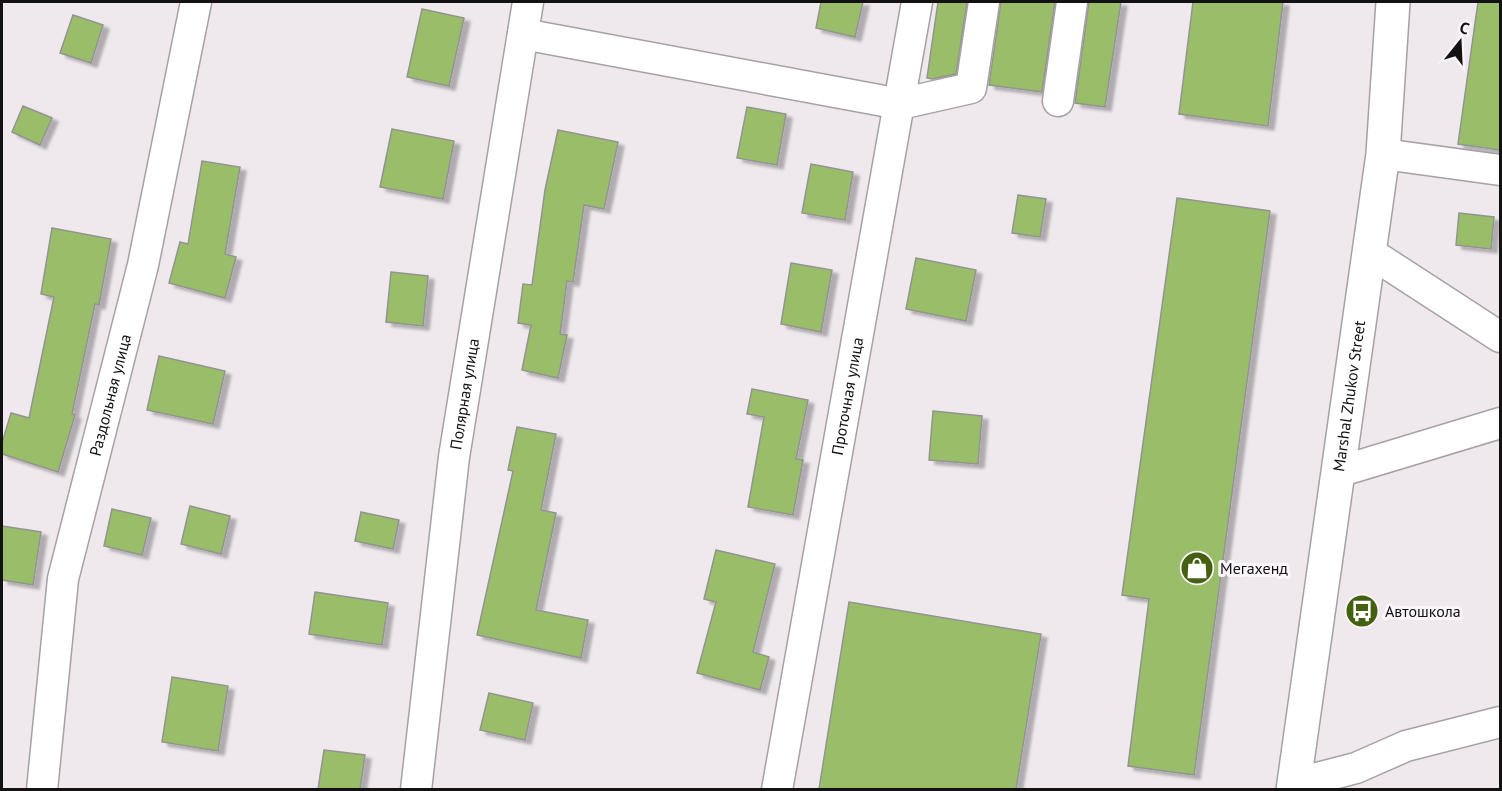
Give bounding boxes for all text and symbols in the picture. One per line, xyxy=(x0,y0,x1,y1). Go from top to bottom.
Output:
north arrow xyxy=(1430,12,1490,72)
text: С xyxy=(1457,17,1472,39)
street label: Marshal Zhukov Street xyxy=(1328,318,1369,473)
street label: Раздольная улица xyxy=(85,332,135,458)
street label: Проточная улица xyxy=(827,336,867,457)
street label: Полярная улица xyxy=(445,337,483,451)
shop icon: Мегахенд xyxy=(1179,550,1215,586)
place label: Мегахенд xyxy=(1220,558,1288,578)
bus stop icon: Автошкола xyxy=(1344,593,1380,629)
place label: Автошкола xyxy=(1385,601,1461,621)

